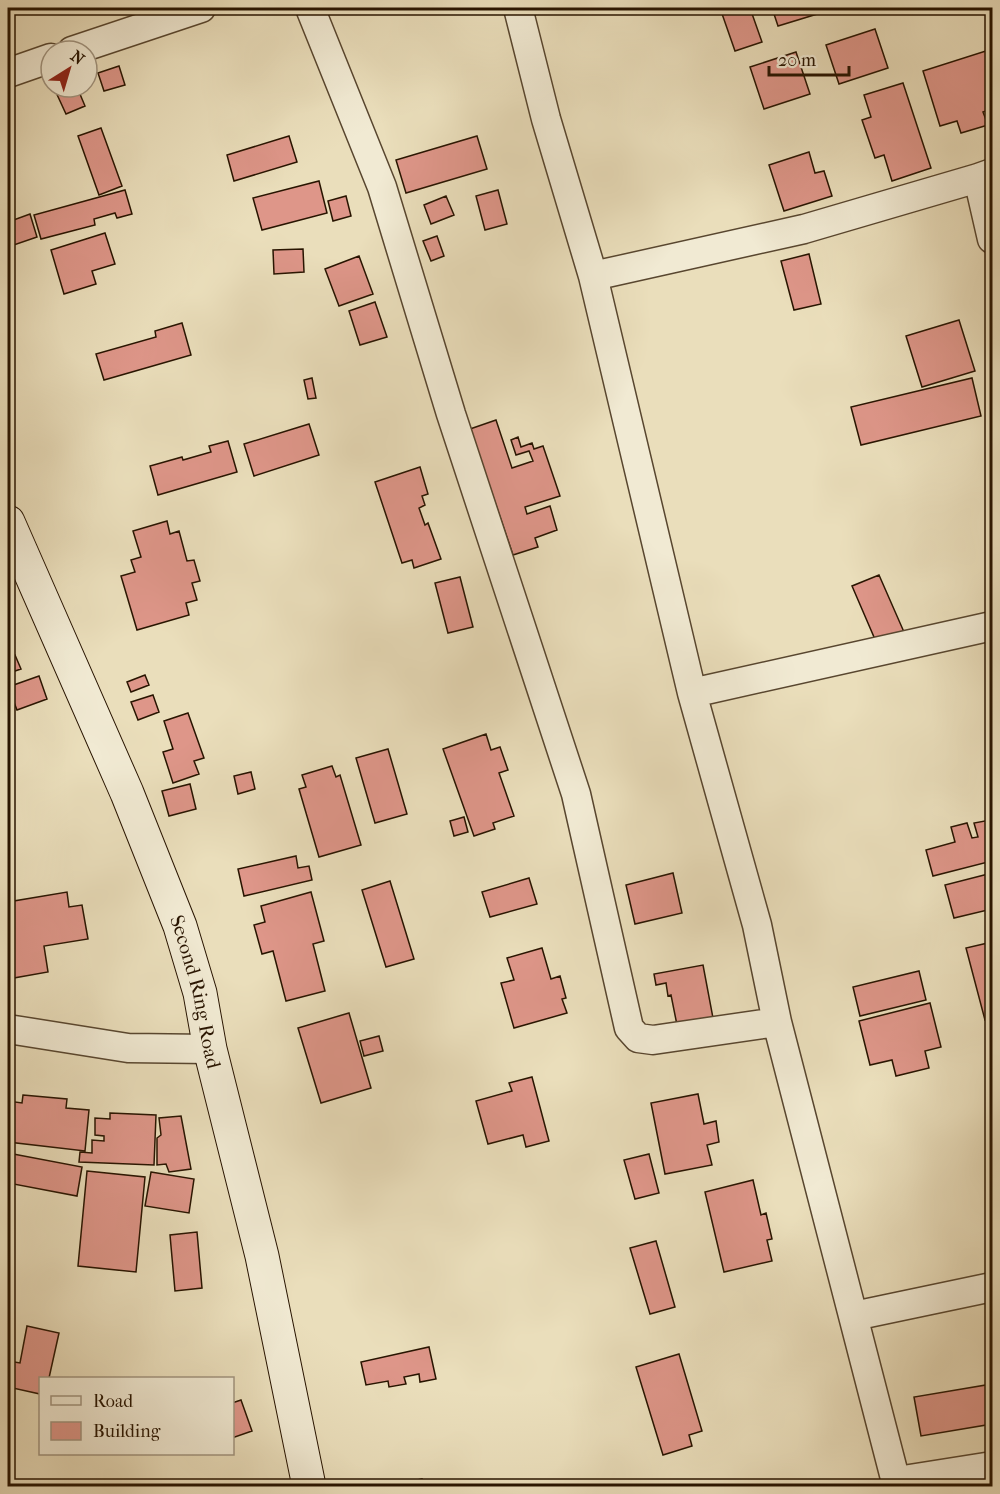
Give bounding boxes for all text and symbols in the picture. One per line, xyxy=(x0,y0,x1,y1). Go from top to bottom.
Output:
north arrow xyxy=(39,39,99,99)
scale bar xyxy=(769,39,848,77)
text: N xyxy=(67,46,89,69)
text: 20 m xyxy=(778,50,816,71)
street label: Second Ring Road xyxy=(165,912,226,1072)
legend xyxy=(39,1377,234,1455)
text: Road xyxy=(93,1391,133,1412)
text: Building xyxy=(93,1421,161,1442)

